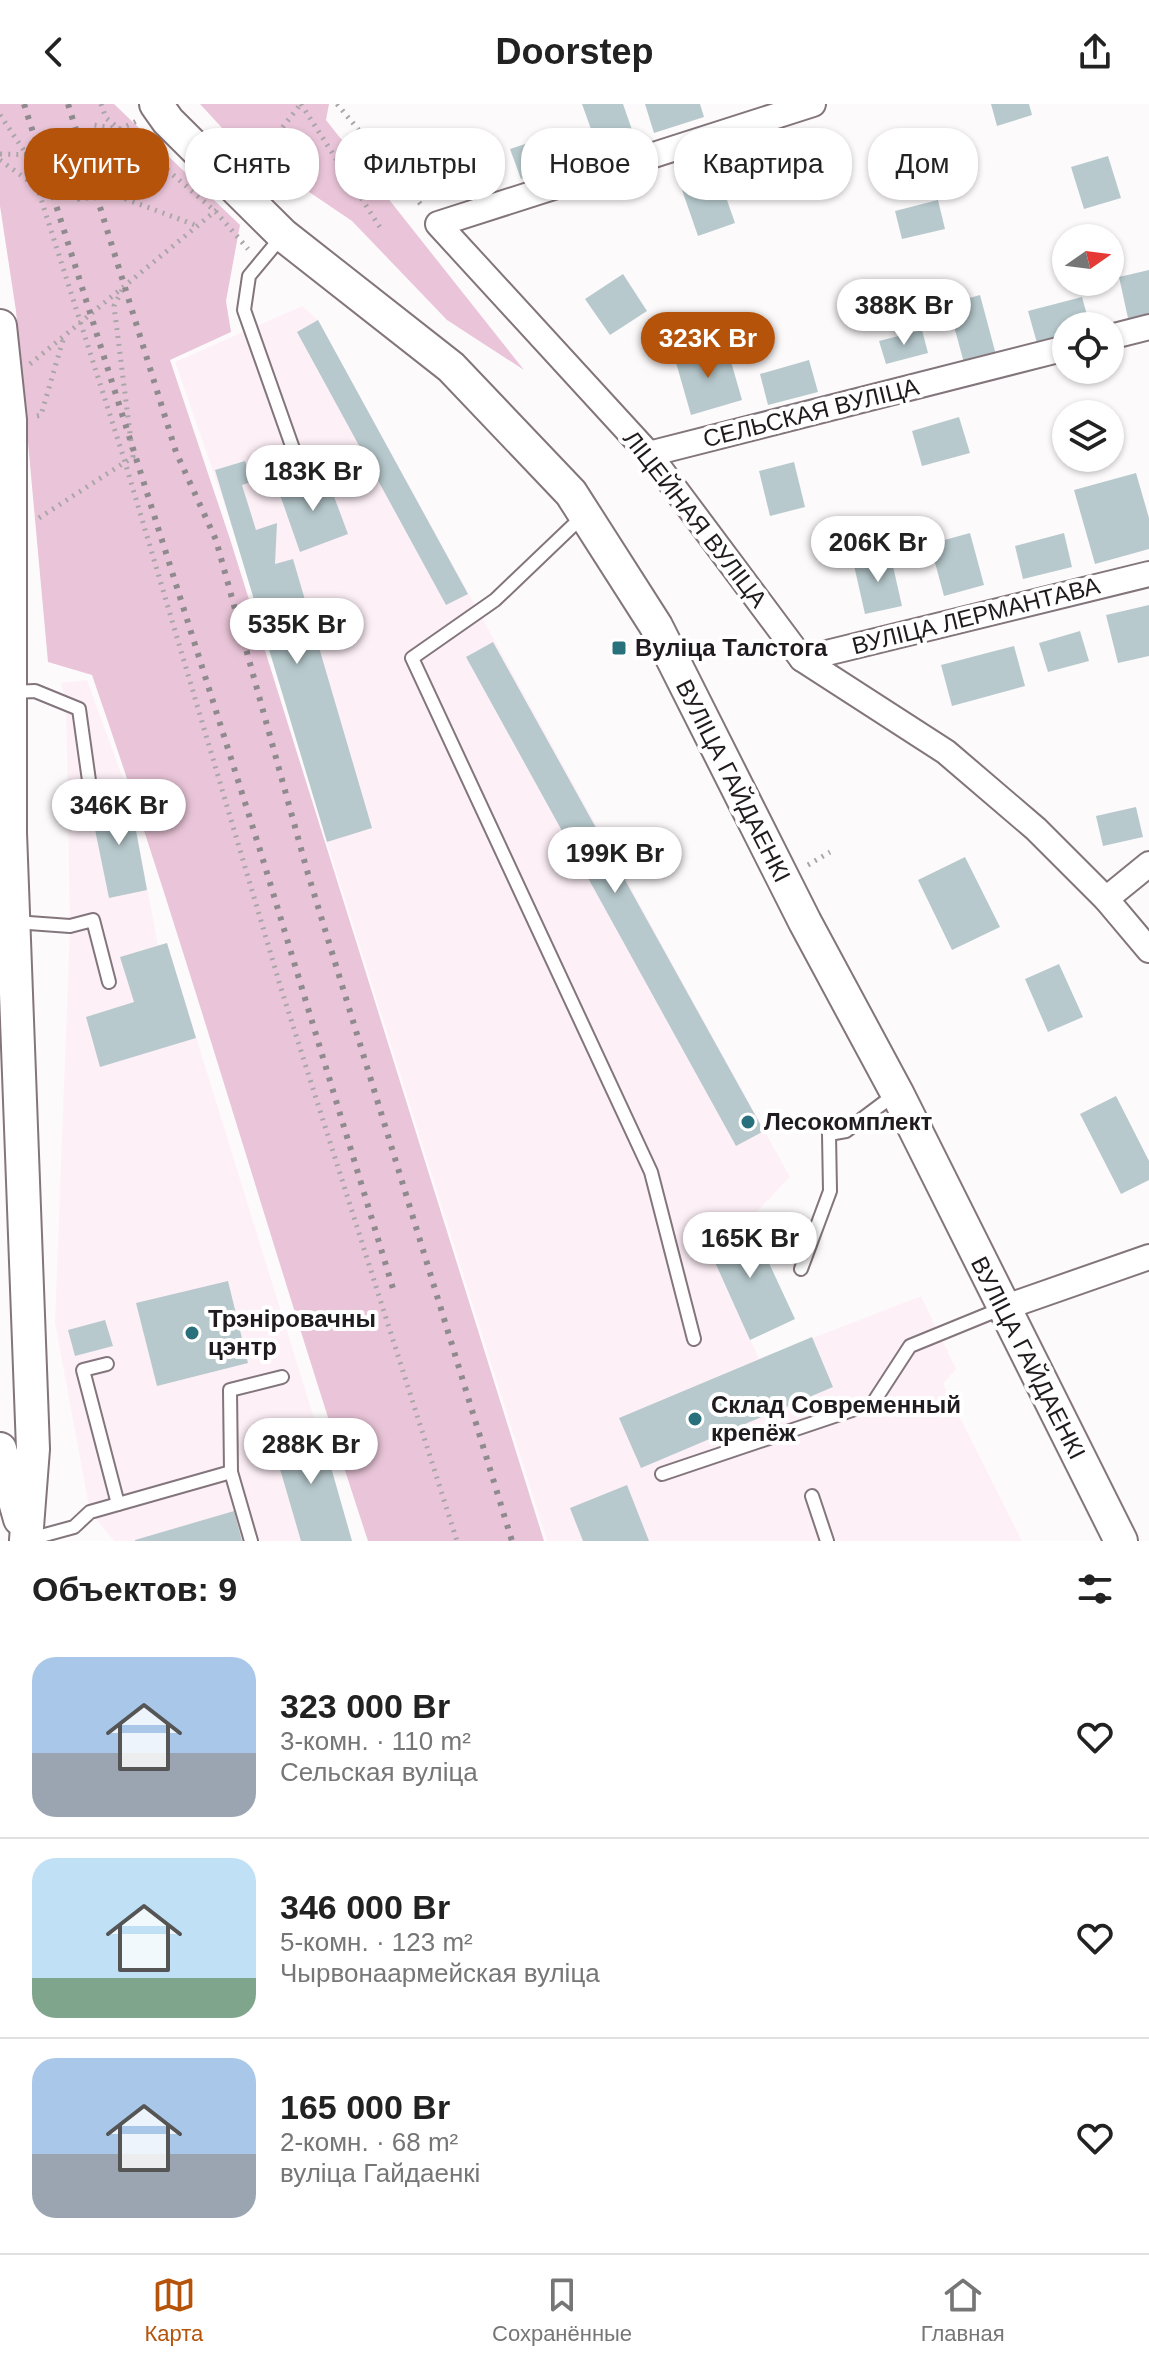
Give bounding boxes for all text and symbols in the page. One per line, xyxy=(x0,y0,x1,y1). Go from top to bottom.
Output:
icon: back xyxy=(32,30,76,74)
icon: share xyxy=(1073,30,1117,74)
text: Doorstep xyxy=(495,31,654,72)
chip: Купить xyxy=(24,128,169,200)
chip: Снять xyxy=(185,128,319,200)
chip: Фильтры xyxy=(335,128,505,200)
chip: Новое xyxy=(521,128,658,200)
chip: Квартира xyxy=(674,128,852,200)
chip: Дом xyxy=(868,128,978,200)
north arrow xyxy=(1052,224,1124,296)
map controls xyxy=(1052,224,1124,472)
pin: 388K Br xyxy=(830,279,978,347)
text: 388K Br xyxy=(855,290,953,320)
pin: 323K Br xyxy=(634,312,782,380)
button: locate xyxy=(1052,312,1124,384)
text: 323K Br xyxy=(659,323,757,353)
street label: СЕЛЬСКАЯ ВУЛІЦА xyxy=(700,373,922,452)
button: layers xyxy=(1052,400,1124,472)
street label: ЛІЦЕЙНАЯ ВУЛІЦА xyxy=(618,425,773,612)
pin: 183K Br xyxy=(239,445,387,513)
text: 183K Br xyxy=(264,456,362,486)
pin: 206K Br xyxy=(804,516,952,584)
text: 206K Br xyxy=(829,527,927,557)
street label: ВУЛІЦА ЛЕРМАНТАВА xyxy=(849,572,1103,659)
pin: 535K Br xyxy=(223,598,371,666)
text: 535K Br xyxy=(248,609,346,639)
place label: Вуліца Талстога xyxy=(635,634,828,661)
marker: Вуліца Талстога xyxy=(610,639,628,657)
street label: ВУЛІЦА ГАЙДАЕНКІ xyxy=(671,675,796,886)
pin: 346K Br xyxy=(45,779,193,847)
text: 346K Br xyxy=(70,790,168,820)
pin: 199K Br xyxy=(541,827,689,895)
text: 199K Br xyxy=(566,838,664,868)
place label: Лесокомплект xyxy=(764,1108,932,1135)
marker: Лесокомплект xyxy=(739,1113,757,1131)
pin: 165K Br xyxy=(676,1212,824,1280)
text: 165K Br xyxy=(701,1223,799,1253)
street label: ВУЛІЦА ГАЙДАЕНКІ xyxy=(966,1252,1091,1463)
place label: Трэніровачны цэнтр xyxy=(208,1305,376,1360)
marker: Трэніровачны цэнтр xyxy=(183,1324,201,1342)
place label: Склад Современный крепёж xyxy=(711,1391,961,1446)
marker: Склад Современный крепёж xyxy=(686,1410,704,1428)
pin: 288K Br xyxy=(237,1418,385,1486)
text: 288K Br xyxy=(262,1429,360,1459)
icon: filters xyxy=(1073,1567,1117,1611)
text: Объектов: 9 xyxy=(32,1570,237,1608)
text: 323 000 Br xyxy=(280,1687,450,1725)
icon: home xyxy=(96,1689,192,1785)
icon: heart xyxy=(1073,1715,1117,1759)
text: 3-комн. · 110 m² xyxy=(280,1726,471,1756)
text: Сельская вуліца xyxy=(280,1757,478,1787)
text: 346 000 Br xyxy=(280,1888,450,1926)
icon: home xyxy=(96,1890,192,1986)
icon: heart xyxy=(1073,1916,1117,1960)
text: 5-комн. · 123 m² xyxy=(280,1927,473,1957)
text: Чырвонаармейская вуліца xyxy=(280,1958,600,1988)
text: 165 000 Br xyxy=(280,2088,450,2126)
icon: home xyxy=(96,2090,192,2186)
icon: heart xyxy=(1073,2116,1117,2160)
text: 2-комн. · 68 m² xyxy=(280,2127,458,2157)
text: вуліца Гайдаенкі xyxy=(280,2158,480,2188)
tab: Карта xyxy=(144,2273,203,2347)
tab: Сохранённые xyxy=(492,2273,632,2347)
tab: Главная xyxy=(921,2273,1005,2347)

